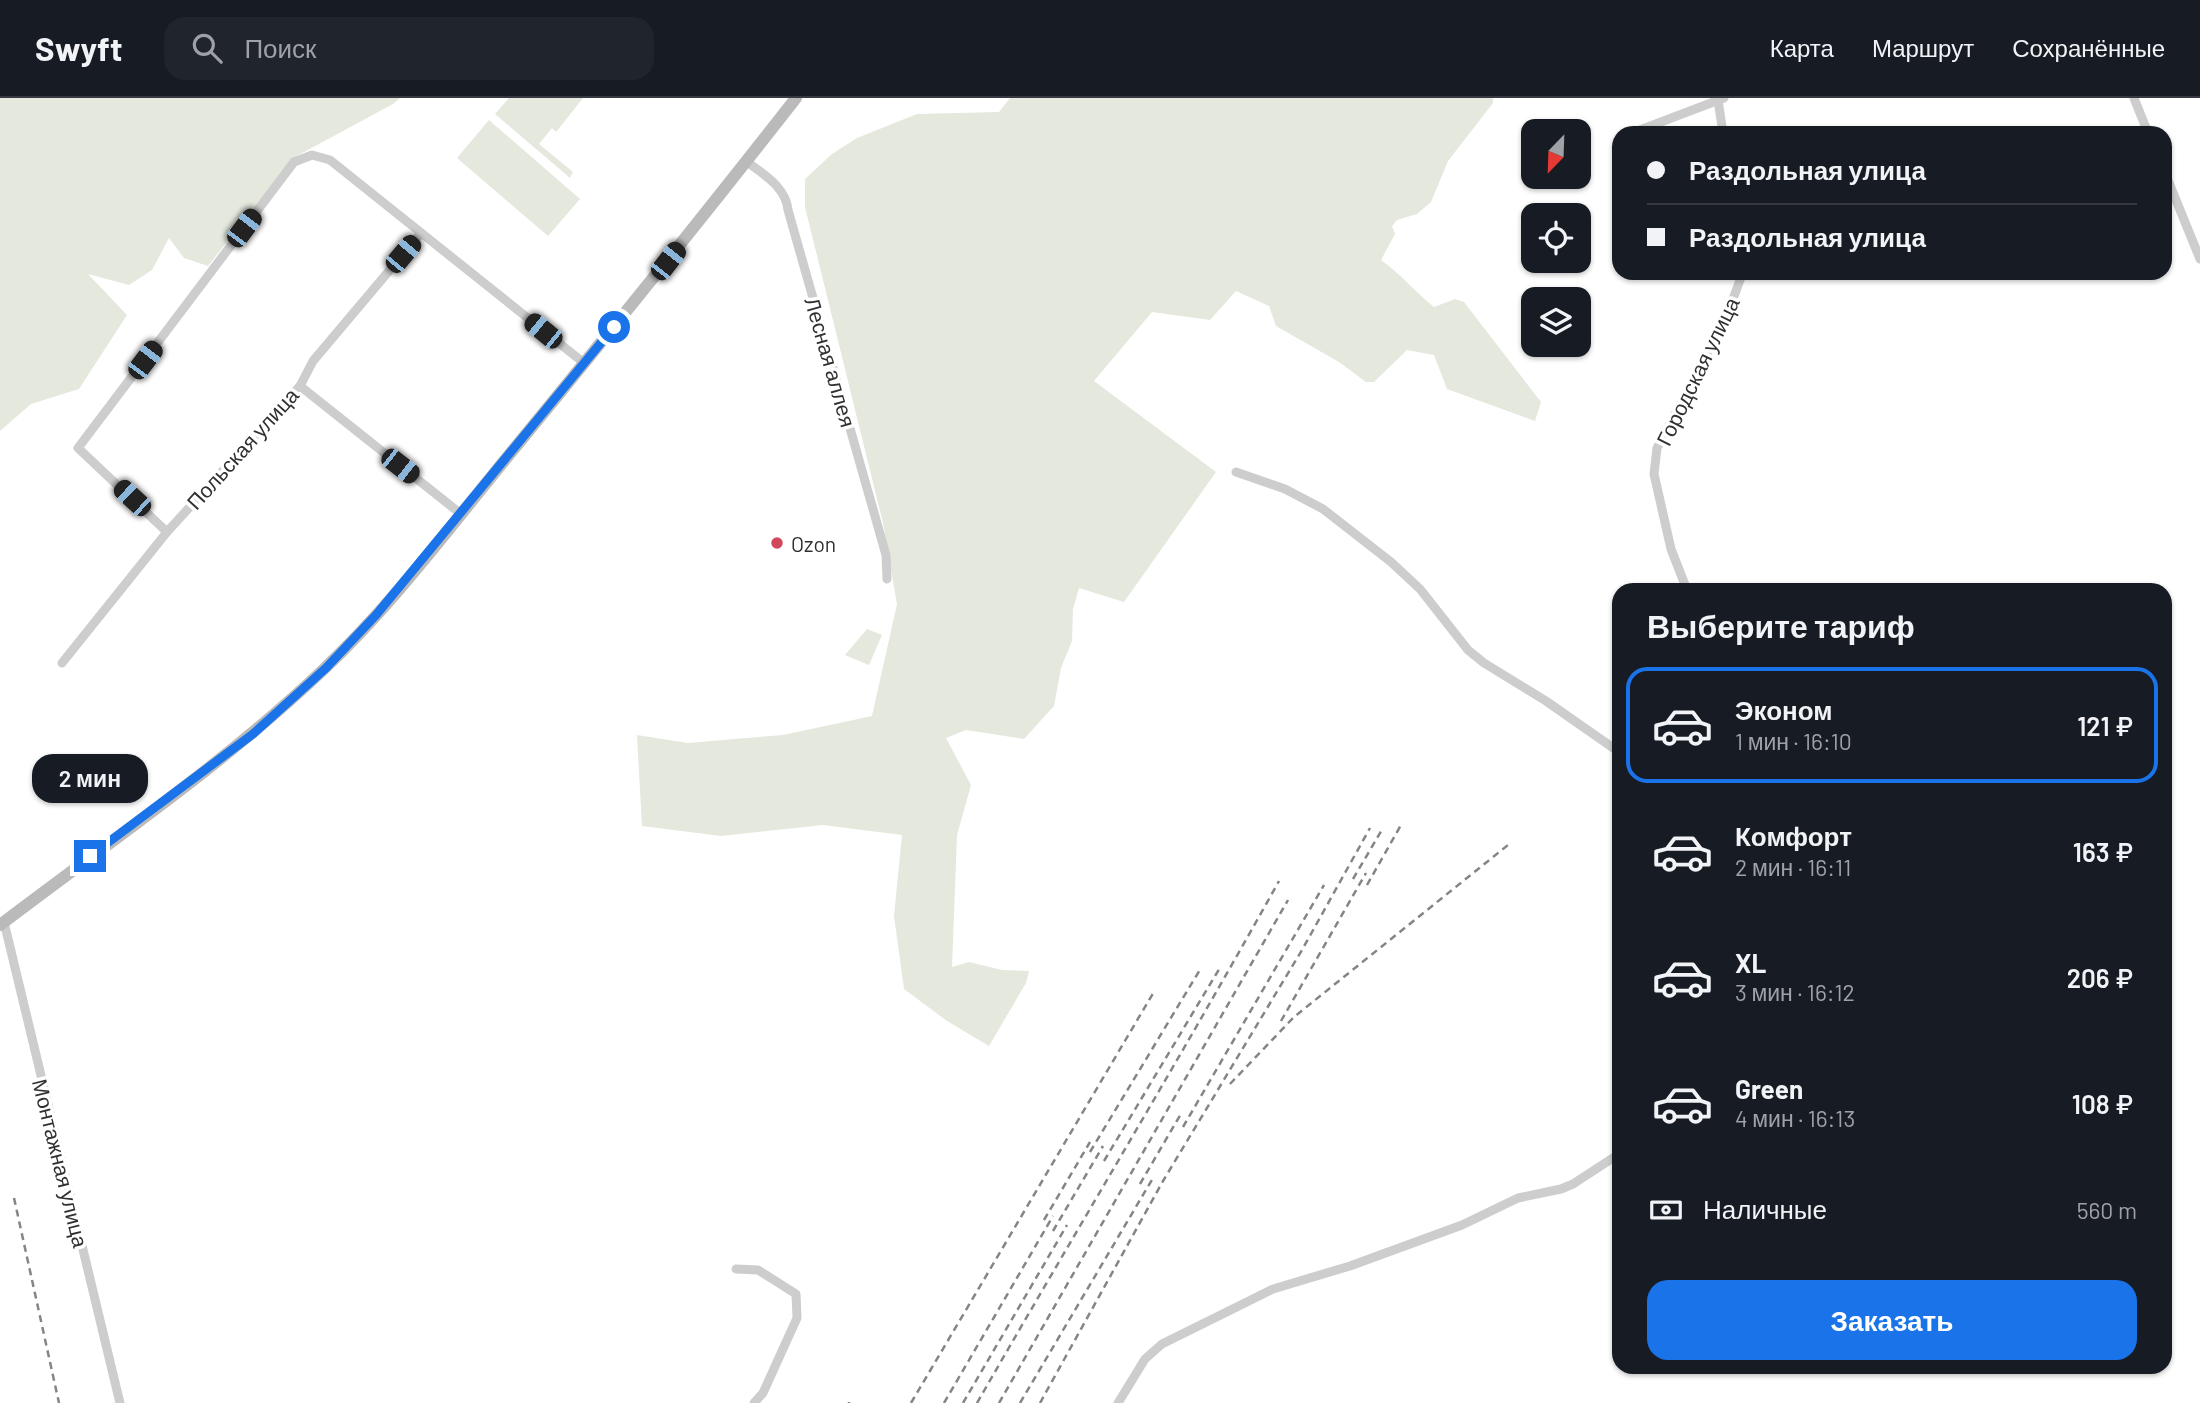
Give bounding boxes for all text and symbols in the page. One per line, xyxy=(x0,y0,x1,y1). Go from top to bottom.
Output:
search box xyxy=(164,17,654,80)
text: Swyft xyxy=(35,28,122,68)
icon: search xyxy=(188,29,226,67)
text: Поиск xyxy=(244,32,316,63)
text: Карта xyxy=(1770,33,1834,62)
text: Маршрут xyxy=(1872,33,1974,62)
text: Сохранённые xyxy=(2012,33,2165,62)
north arrow xyxy=(1521,119,1591,189)
map controls xyxy=(1521,119,1591,357)
text: Раздольная улица xyxy=(1689,154,1926,185)
button: locate xyxy=(1521,203,1591,273)
car xyxy=(223,205,266,251)
text: Раздольная улица xyxy=(1689,221,1926,252)
car xyxy=(382,231,425,277)
car xyxy=(647,238,690,284)
button: layers xyxy=(1521,287,1591,357)
street label: Городская улица xyxy=(1650,292,1744,449)
street label: Лесная аллея xyxy=(801,294,861,430)
car xyxy=(521,310,566,352)
route start xyxy=(598,311,630,343)
car xyxy=(124,337,167,383)
street label: Польская улица xyxy=(181,382,303,514)
car xyxy=(377,445,424,487)
car xyxy=(110,476,155,520)
place label: Ozon xyxy=(791,531,836,556)
marker: Ozon xyxy=(769,535,785,551)
text: Выберите тариф xyxy=(1647,606,1915,644)
icon: car xyxy=(1651,694,1714,757)
text: Эконом xyxy=(1735,694,1833,725)
text: 121 ₽ xyxy=(2077,710,2133,741)
text: 1 мин · 16:10 xyxy=(1735,727,1852,755)
callout: 2 мин xyxy=(32,754,148,804)
text: 2 мин xyxy=(59,764,121,792)
icon: car xyxy=(1651,820,1714,883)
text: Комфорт xyxy=(1735,820,1852,851)
text: 163 ₽ xyxy=(2073,836,2133,867)
route end xyxy=(74,840,106,872)
text: 2 мин · 16:11 xyxy=(1735,853,1851,881)
icon: car xyxy=(1651,946,1714,1009)
text: XL xyxy=(1735,947,1766,978)
text: 206 ₽ xyxy=(2067,962,2133,993)
text: 3 мин · 16:12 xyxy=(1735,978,1855,1006)
icon: car xyxy=(1651,1072,1714,1135)
text: Green xyxy=(1735,1073,1803,1104)
street label: Монтажная улица xyxy=(28,1076,94,1250)
text: 108 ₽ xyxy=(2072,1088,2133,1119)
text: 4 мин · 16:13 xyxy=(1735,1104,1855,1132)
icon: cash xyxy=(1647,1191,1685,1229)
text: Наличные xyxy=(1703,1193,1827,1224)
text: 560 m xyxy=(2077,1196,2137,1224)
button: Заказать xyxy=(1647,1280,2137,1360)

